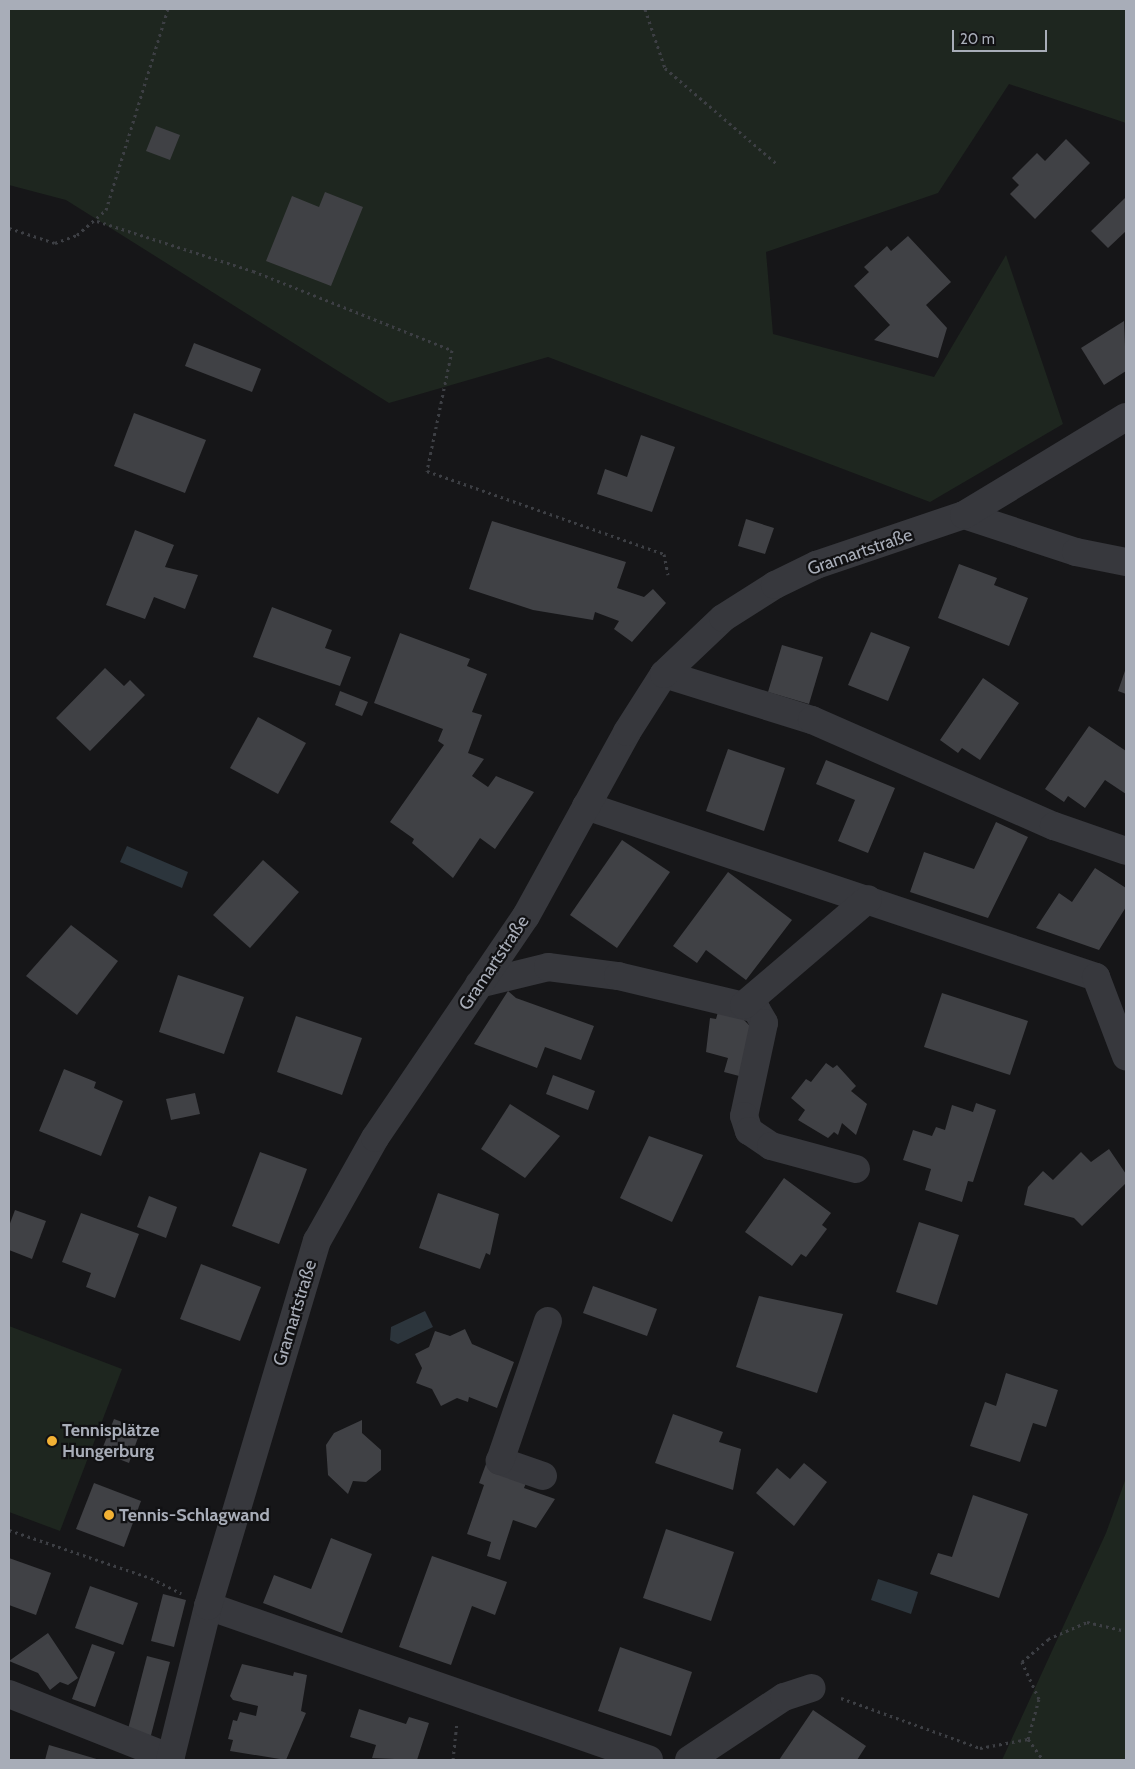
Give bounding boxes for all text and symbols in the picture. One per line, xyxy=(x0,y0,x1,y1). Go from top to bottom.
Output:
scale bar xyxy=(955,20,1050,52)
text: 20 m xyxy=(960,30,995,48)
street label: Gramartstraße xyxy=(805,524,915,580)
street label: Gramartstraße xyxy=(454,912,534,1014)
street label: Gramartstraße xyxy=(269,1257,321,1369)
place label: Tennisplätze Hungerburg xyxy=(62,1420,159,1462)
marker: Tennisplätze Hungerburg xyxy=(46,1435,58,1447)
place label: Tennis-Schlagwand xyxy=(119,1504,270,1526)
marker: Tennis-Schlagwand xyxy=(103,1509,115,1521)

